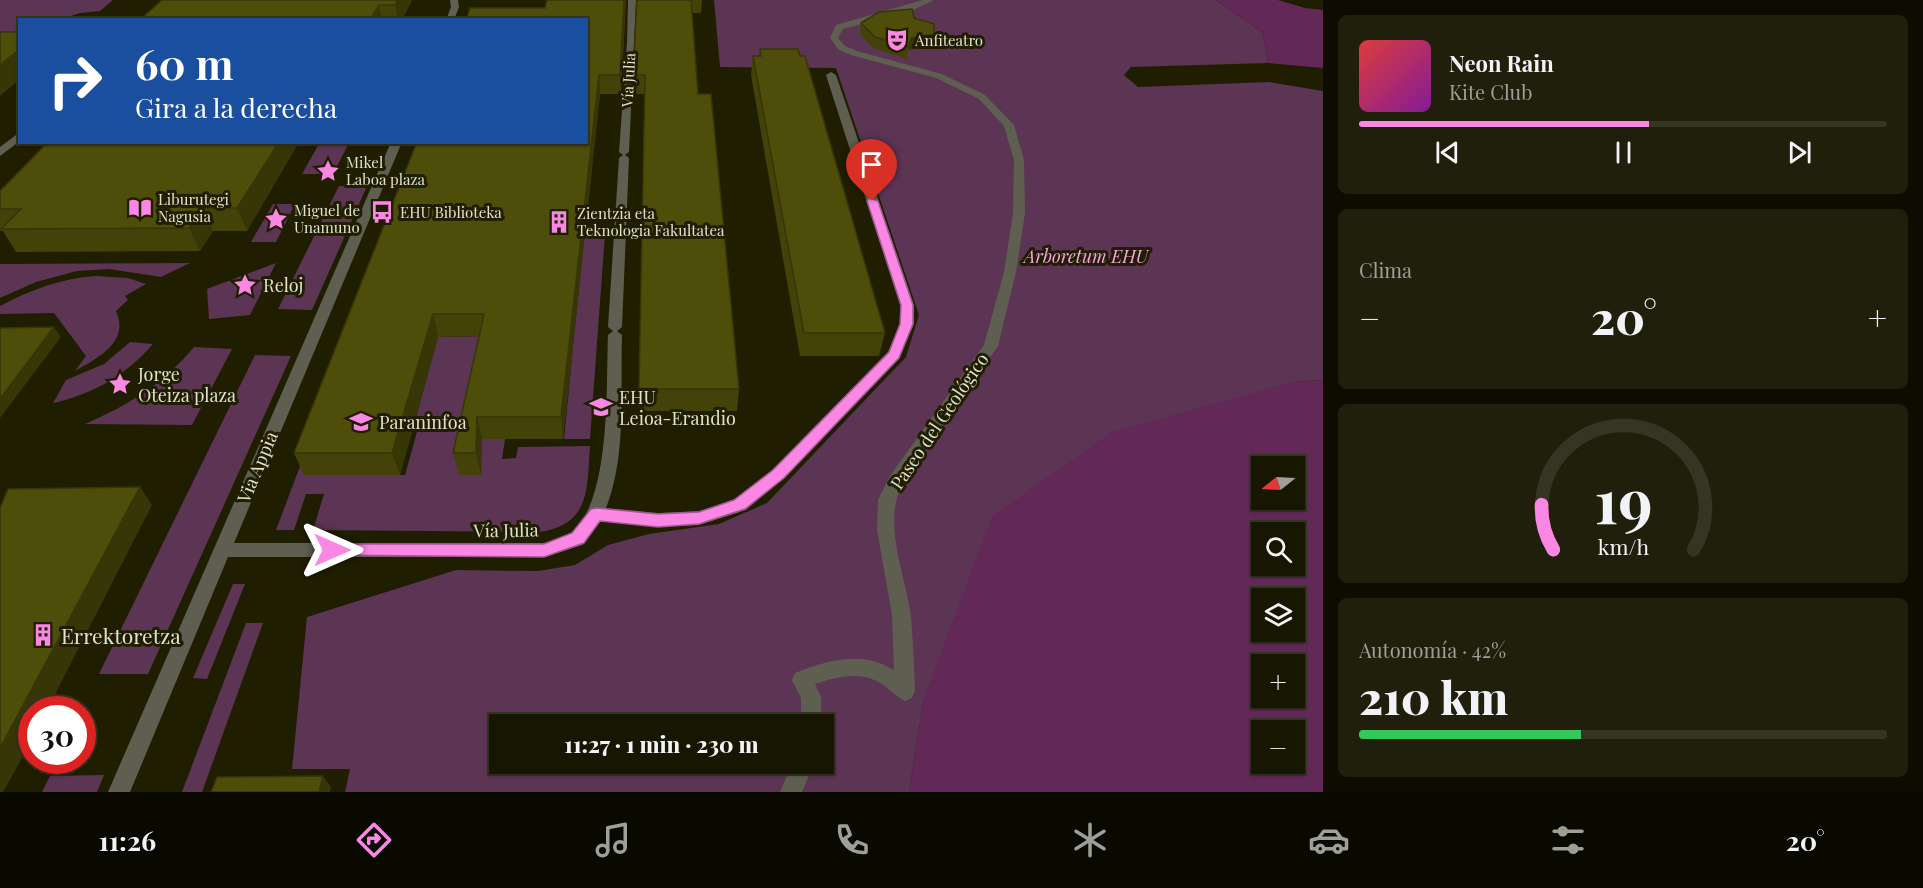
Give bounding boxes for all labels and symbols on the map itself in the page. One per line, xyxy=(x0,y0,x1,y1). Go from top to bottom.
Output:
theatre icon: Anfiteatro xyxy=(884,27,910,53)
place label: Anfiteatro xyxy=(914,30,983,50)
street label: Vía Julia xyxy=(617,52,639,109)
pin xyxy=(846,139,897,201)
place label: Mikel Laboa plaza xyxy=(346,152,426,189)
place icon: Mikel Laboa plaza xyxy=(315,158,341,184)
place label: Liburutegi Nagusia xyxy=(158,189,230,226)
library icon: Liburutegi Nagusia xyxy=(127,195,153,221)
bus stop icon: EHU Biblioteka xyxy=(369,199,395,225)
place label: Miguel de Unamuno xyxy=(294,200,360,237)
place label: EHU Biblioteka xyxy=(400,202,502,222)
place label: Zientzia eta Teknologia Fakultatea xyxy=(577,203,725,240)
place icon: Miguel de Unamuno xyxy=(263,206,289,232)
building icon: Zientzia eta Teknologia Fakultatea xyxy=(546,209,572,235)
park label: Arboretum EHU xyxy=(1022,244,1150,268)
place icon: Reloj xyxy=(232,272,258,298)
place label: Reloj xyxy=(263,273,303,297)
street label: Paseo del Geológico xyxy=(884,348,994,494)
place label: Jorge Oteiza plaza xyxy=(137,362,236,407)
place icon: Jorge Oteiza plaza xyxy=(107,371,133,397)
place label: EHU Leioa-Erandio xyxy=(619,385,736,430)
school or university icon: EHU Leioa-Erandio xyxy=(588,394,614,420)
school or university icon: Paraninfoa xyxy=(348,409,374,435)
place label: Paraninfoa xyxy=(379,410,467,434)
street label: Via Appia xyxy=(231,428,283,507)
north arrow xyxy=(1251,456,1305,510)
street label: Vía Julia xyxy=(472,517,539,543)
position arrow xyxy=(300,518,364,582)
place label: Errektoretza xyxy=(61,621,181,649)
building icon: Errektoretza xyxy=(30,622,56,648)
speed limit sign: 30 xyxy=(18,696,96,774)

